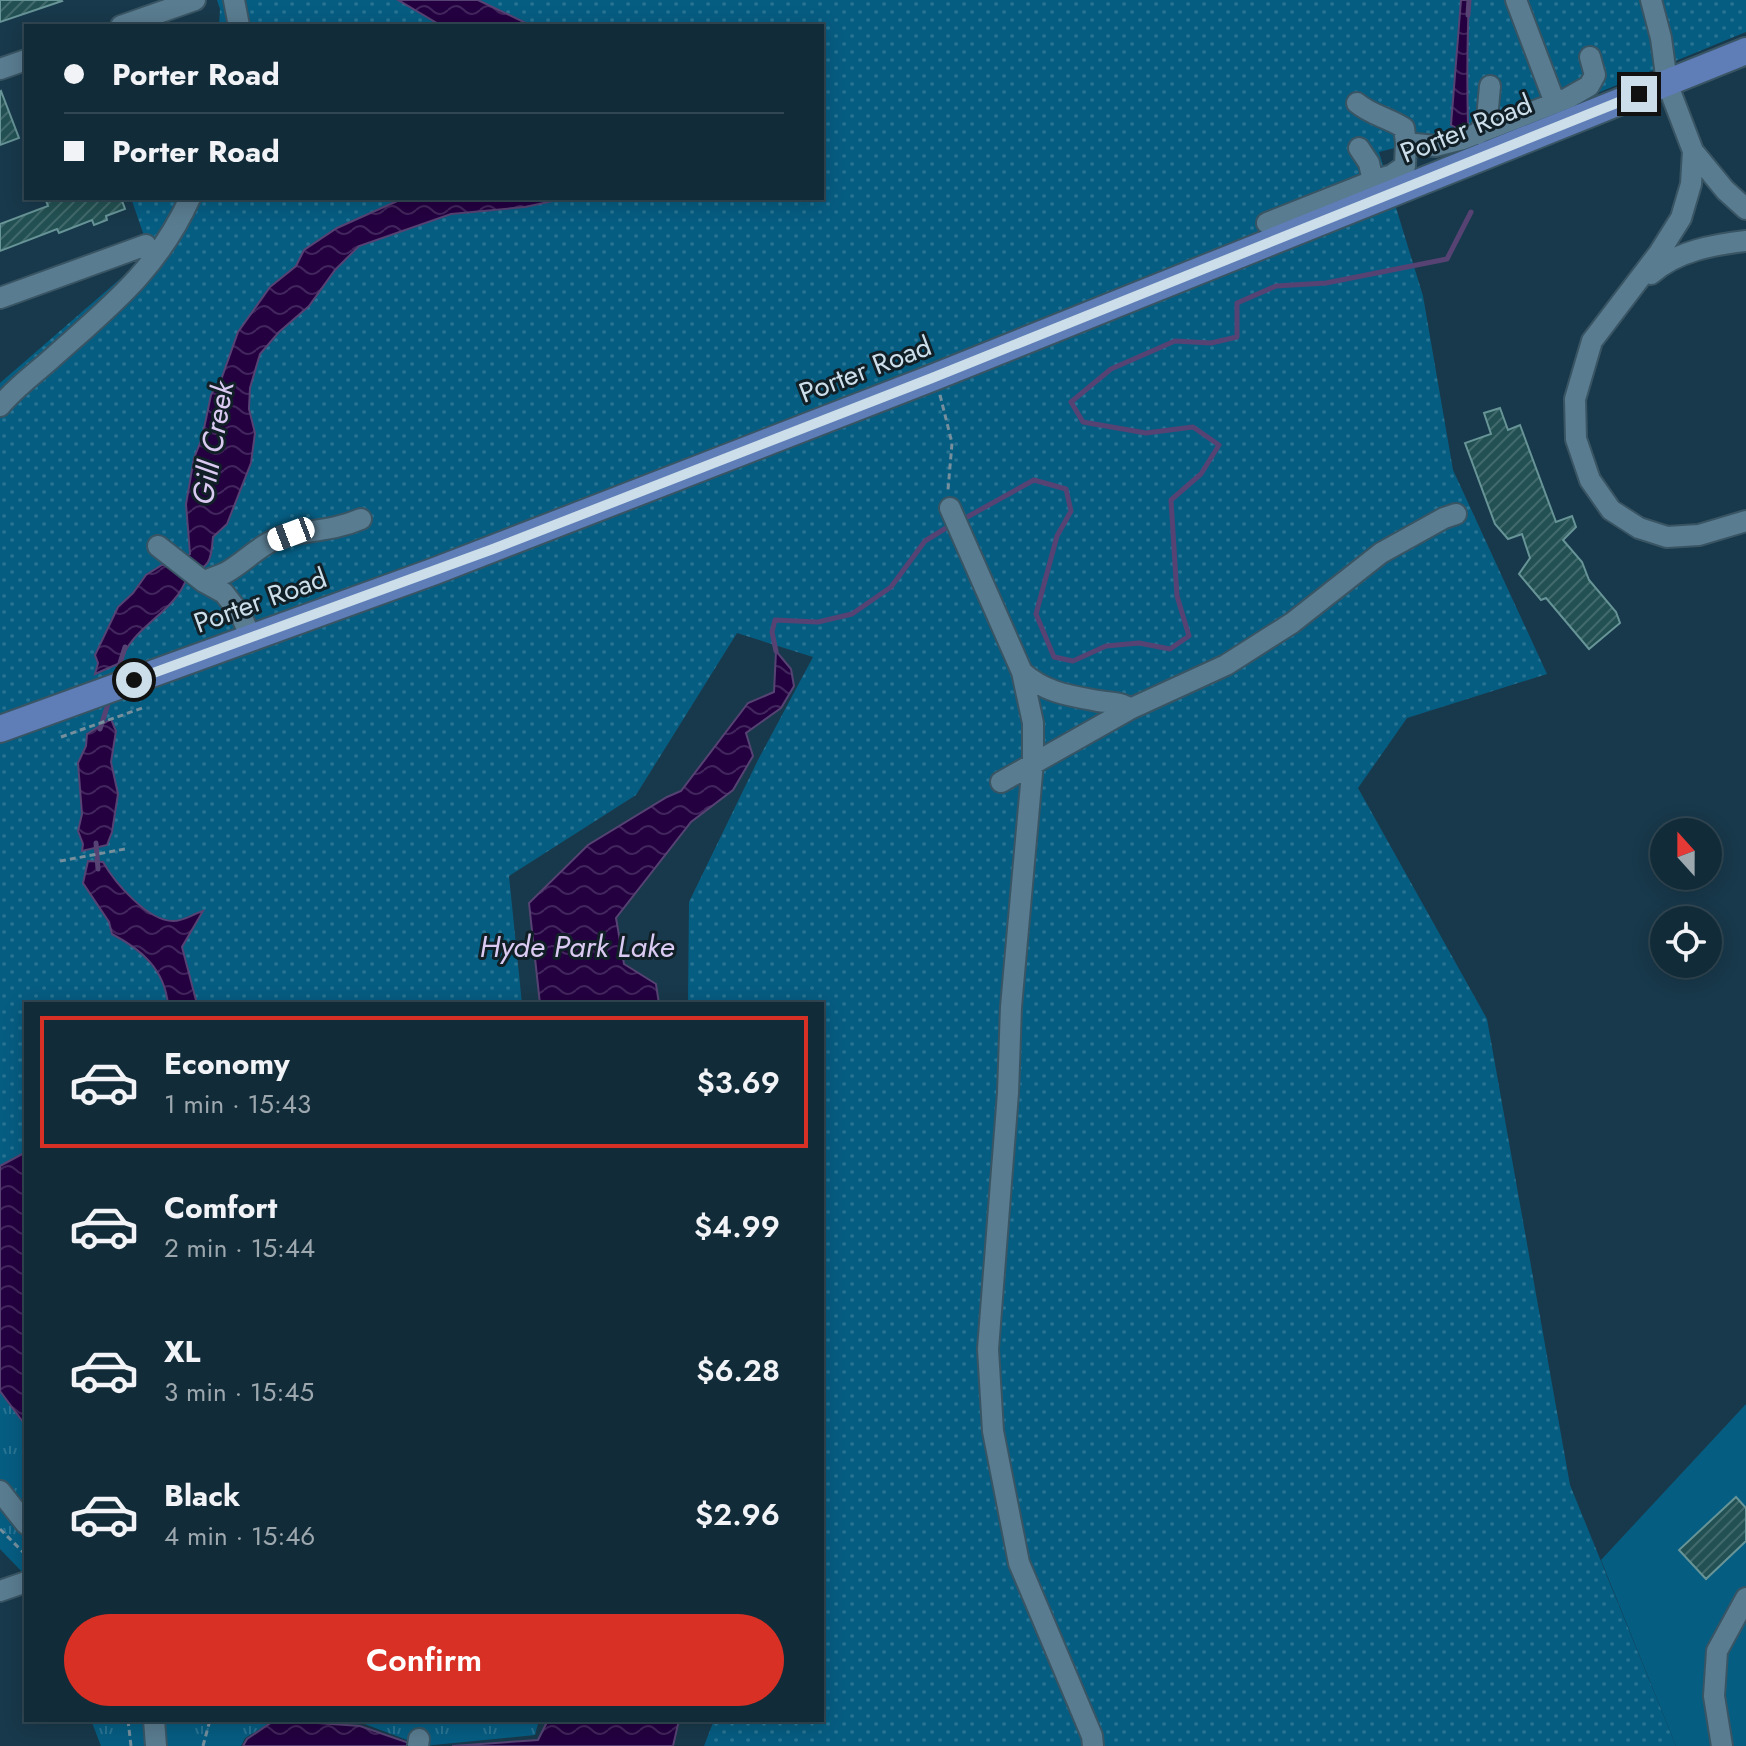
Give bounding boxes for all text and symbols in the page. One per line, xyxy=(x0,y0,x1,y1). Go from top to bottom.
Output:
text: Porter Road xyxy=(112,53,280,96)
route end xyxy=(1621,76,1657,112)
street label: Porter Road xyxy=(1394,83,1538,173)
text: Porter Road xyxy=(112,130,280,173)
street label: Porter Road xyxy=(793,325,937,414)
water label: Gill Creek xyxy=(180,377,245,508)
car xyxy=(264,514,318,554)
street label: Porter Road xyxy=(188,557,332,643)
route start xyxy=(116,662,152,698)
north arrow xyxy=(1650,818,1722,890)
map controls xyxy=(1650,818,1722,978)
button: locate xyxy=(1650,906,1722,978)
water label: Hyde Park Lake xyxy=(480,925,674,968)
text: Economy xyxy=(164,1042,290,1085)
icon: car xyxy=(68,1046,140,1118)
text: $3.69 xyxy=(696,1061,780,1104)
text: 1 min · 15:43 xyxy=(164,1085,311,1123)
text: Comfort xyxy=(164,1186,277,1229)
icon: car xyxy=(68,1190,140,1262)
text: $4.99 xyxy=(694,1205,780,1248)
text: 2 min · 15:44 xyxy=(164,1229,315,1267)
text: XL xyxy=(164,1330,200,1373)
icon: car xyxy=(68,1334,140,1406)
text: $6.28 xyxy=(696,1349,780,1392)
text: 3 min · 15:45 xyxy=(164,1373,314,1411)
text: Black xyxy=(164,1474,240,1517)
icon: car xyxy=(68,1478,140,1550)
text: $2.96 xyxy=(695,1493,780,1536)
text: 4 min · 15:46 xyxy=(164,1517,315,1555)
button: Confirm xyxy=(64,1614,784,1706)

